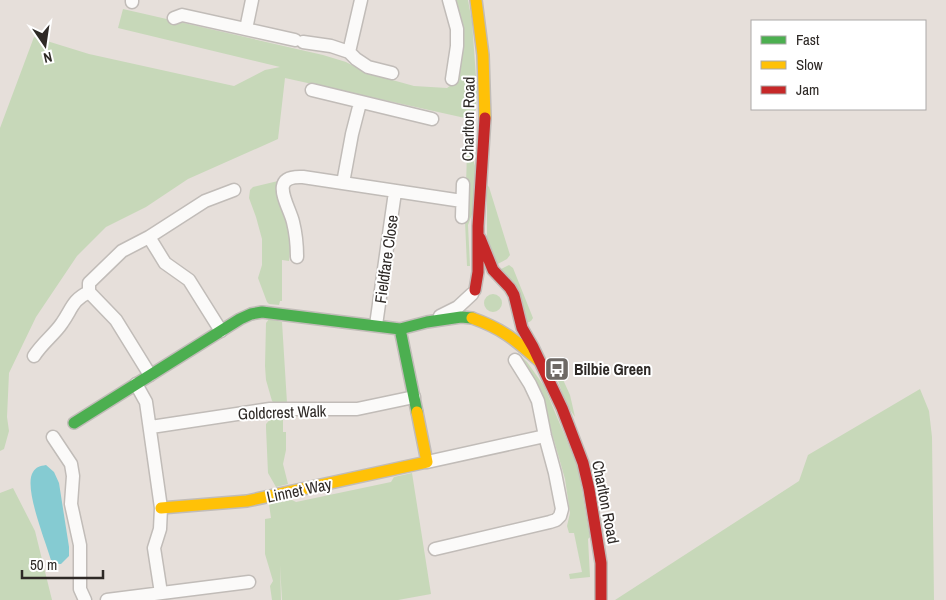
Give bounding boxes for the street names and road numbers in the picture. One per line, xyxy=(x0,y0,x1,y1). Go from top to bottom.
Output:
street label: Charlton Road xyxy=(456,77,480,161)
street label: Fieldfare Close xyxy=(369,213,403,305)
street label: Goldcrest Walk xyxy=(237,399,327,425)
street label: Charlton Road xyxy=(587,458,625,546)
street label: Linnet Way xyxy=(264,472,334,508)

